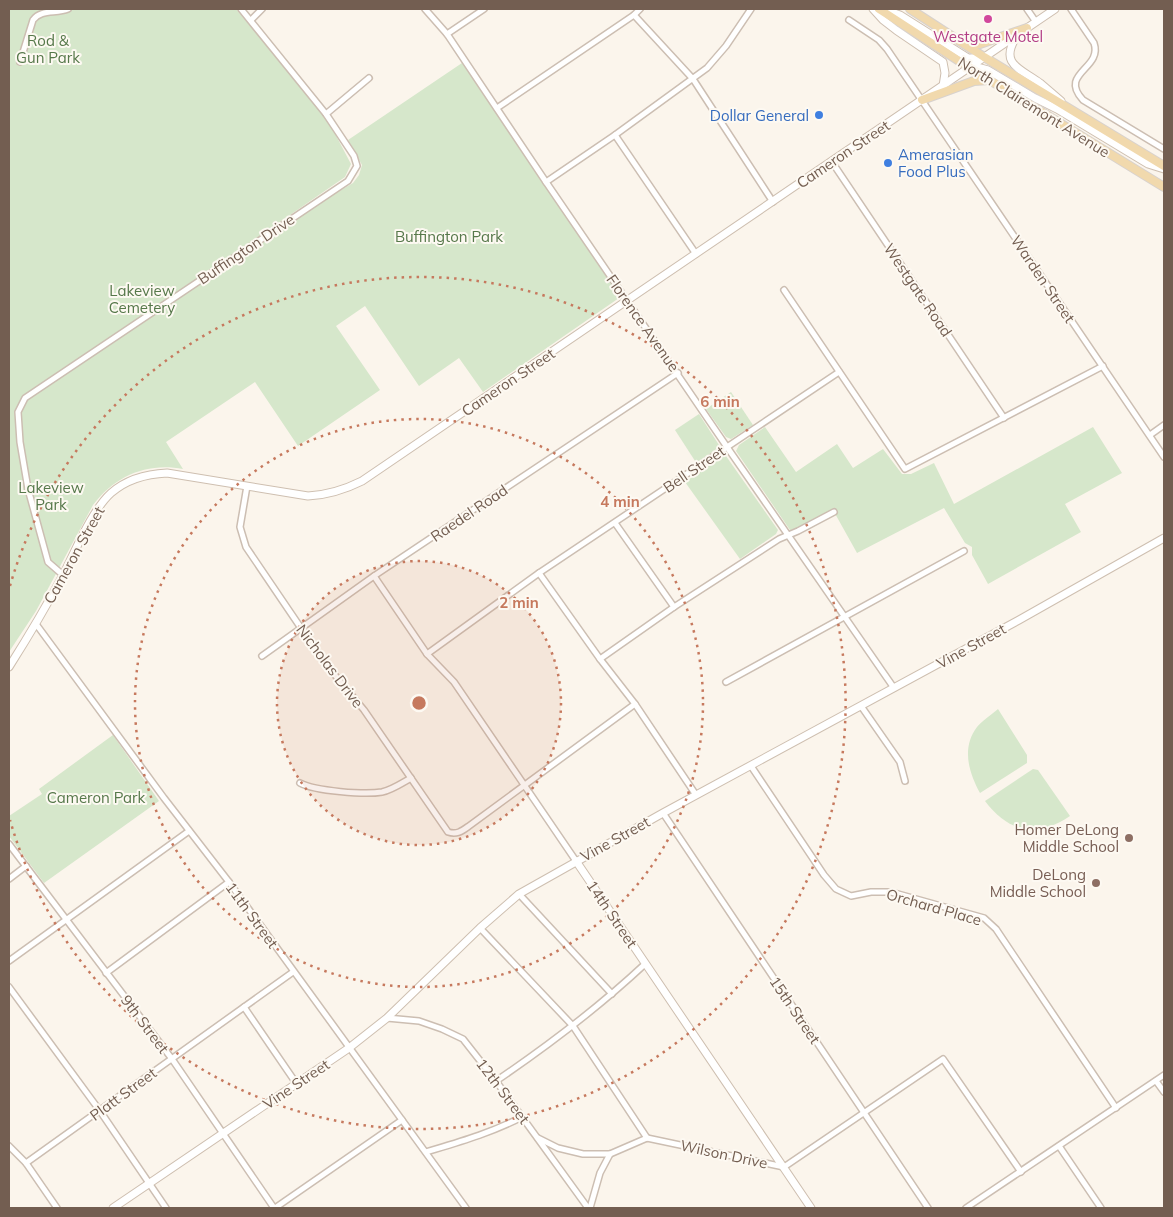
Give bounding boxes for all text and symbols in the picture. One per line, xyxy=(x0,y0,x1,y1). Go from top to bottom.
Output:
marker: Westgate Motel xyxy=(982,13,994,25)
place label: Westgate Motel xyxy=(933,27,1043,46)
park label: Rod & Gun Park xyxy=(16,31,80,67)
street label: North Clairemont Avenue xyxy=(955,52,1113,162)
place label: Dollar General xyxy=(710,106,809,125)
marker: Dollar General xyxy=(813,109,825,121)
street label: Cameron Street xyxy=(793,116,893,192)
place label: Amerasian Food Plus xyxy=(898,145,974,181)
marker: Amerasian Food Plus xyxy=(882,157,894,169)
street label: Buffington Drive xyxy=(194,210,298,288)
park label: Buffington Park xyxy=(395,227,503,246)
street label: Warden Street xyxy=(1007,232,1079,326)
street label: Westgate Road xyxy=(880,240,956,340)
street label: Florence Avenue xyxy=(602,271,684,375)
park label: Lakeview Cemetery xyxy=(109,281,175,317)
street label: Cameron Street xyxy=(458,344,558,420)
text: 6 min xyxy=(700,392,740,411)
street label: Bell Street xyxy=(659,441,729,497)
park label: Lakeview Park xyxy=(18,478,84,514)
street label: Raedel Road xyxy=(427,480,511,546)
text: 4 min xyxy=(600,492,640,511)
street label: Cameron Street xyxy=(39,503,109,607)
text: 2 min xyxy=(499,593,539,612)
street label: Vine Street xyxy=(933,619,1009,673)
street label: Nicholas Drive xyxy=(292,620,368,712)
centre of rings xyxy=(410,694,428,712)
park label: Cameron Park xyxy=(47,788,146,807)
street label: Vine Street xyxy=(577,812,653,866)
place label: Homer DeLong Middle School xyxy=(1014,820,1119,856)
marker: Homer DeLong Middle School xyxy=(1123,832,1135,844)
place label: DeLong Middle School xyxy=(990,865,1086,901)
street label: 14th Street xyxy=(582,877,642,951)
marker: DeLong Middle School xyxy=(1090,877,1102,889)
street label: 11th Street xyxy=(222,878,282,952)
street label: Orchard Place xyxy=(884,884,984,930)
street label: 15th Street xyxy=(765,973,825,1047)
street label: 9th Street xyxy=(117,991,173,1057)
street label: 12th Street xyxy=(472,1054,534,1128)
street label: Vine Street xyxy=(259,1055,333,1113)
street label: Platt Street xyxy=(86,1063,160,1125)
street label: Wilson Drive xyxy=(679,1135,769,1173)

